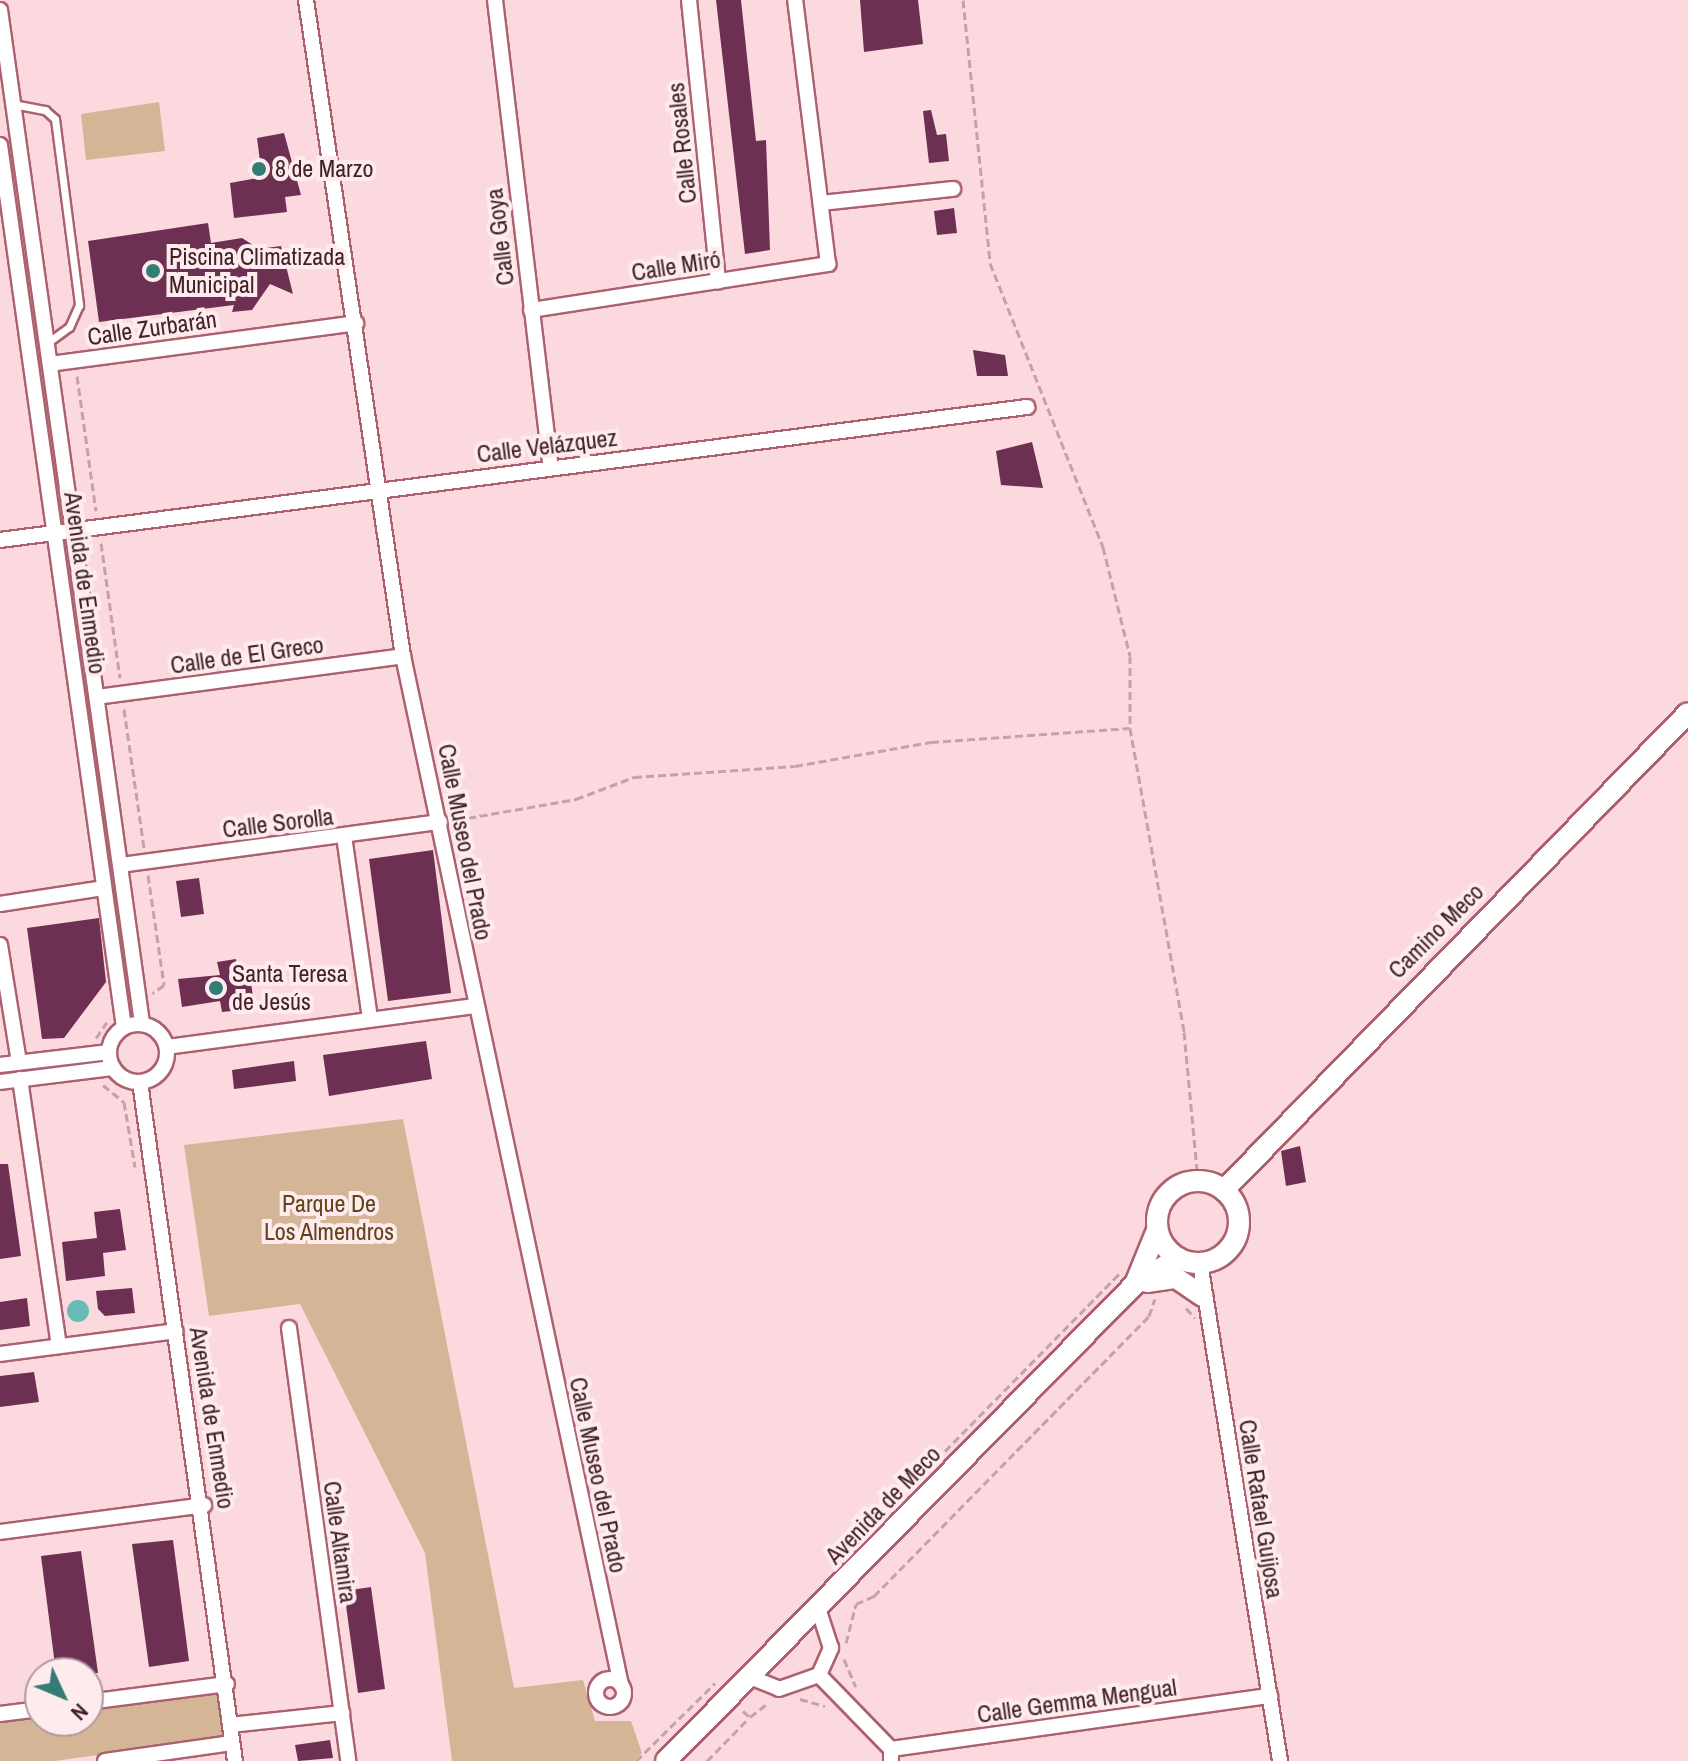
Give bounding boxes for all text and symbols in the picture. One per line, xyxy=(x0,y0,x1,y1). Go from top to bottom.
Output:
street label: Calle Rosales xyxy=(661,81,703,205)
place label: 8 de Marzo xyxy=(275,155,373,183)
marker: 8 de Marzo xyxy=(250,160,268,178)
street label: Calle Goya xyxy=(480,187,520,287)
place label: Piscina Climatizada Municipal xyxy=(169,243,345,299)
street label: Calle Miró xyxy=(629,245,723,287)
marker: Piscina Climatizada Municipal xyxy=(144,262,162,280)
street label: Calle Zurbarán xyxy=(86,305,218,351)
street label: Calle Velázquez xyxy=(475,423,619,469)
street label: Avenida de Enmedio xyxy=(58,490,112,676)
street label: Calle de El Greco xyxy=(169,630,325,680)
street label: Calle Museo del Prado xyxy=(432,742,498,942)
street label: Calle Sorolla xyxy=(221,802,335,844)
street label: Camino Meco xyxy=(1383,878,1489,984)
place label: Santa Teresa de Jesús xyxy=(232,960,348,1016)
marker: Santa Teresa de Jesús xyxy=(207,979,225,997)
park label: Parque De Los Almendros xyxy=(263,1190,395,1246)
street label: Avenida de Enmedio xyxy=(183,1325,241,1511)
street label: Calle Museo del Prado xyxy=(563,1375,633,1575)
street label: Calle Rafael Guijosa xyxy=(1233,1418,1289,1600)
street label: Avenida de Meco xyxy=(820,1440,946,1570)
street label: Calle Altamira xyxy=(317,1479,363,1605)
north arrow xyxy=(24,1657,104,1737)
street label: Calle Gemma Mengual xyxy=(975,1673,1179,1729)
text: N xyxy=(65,1697,95,1727)

